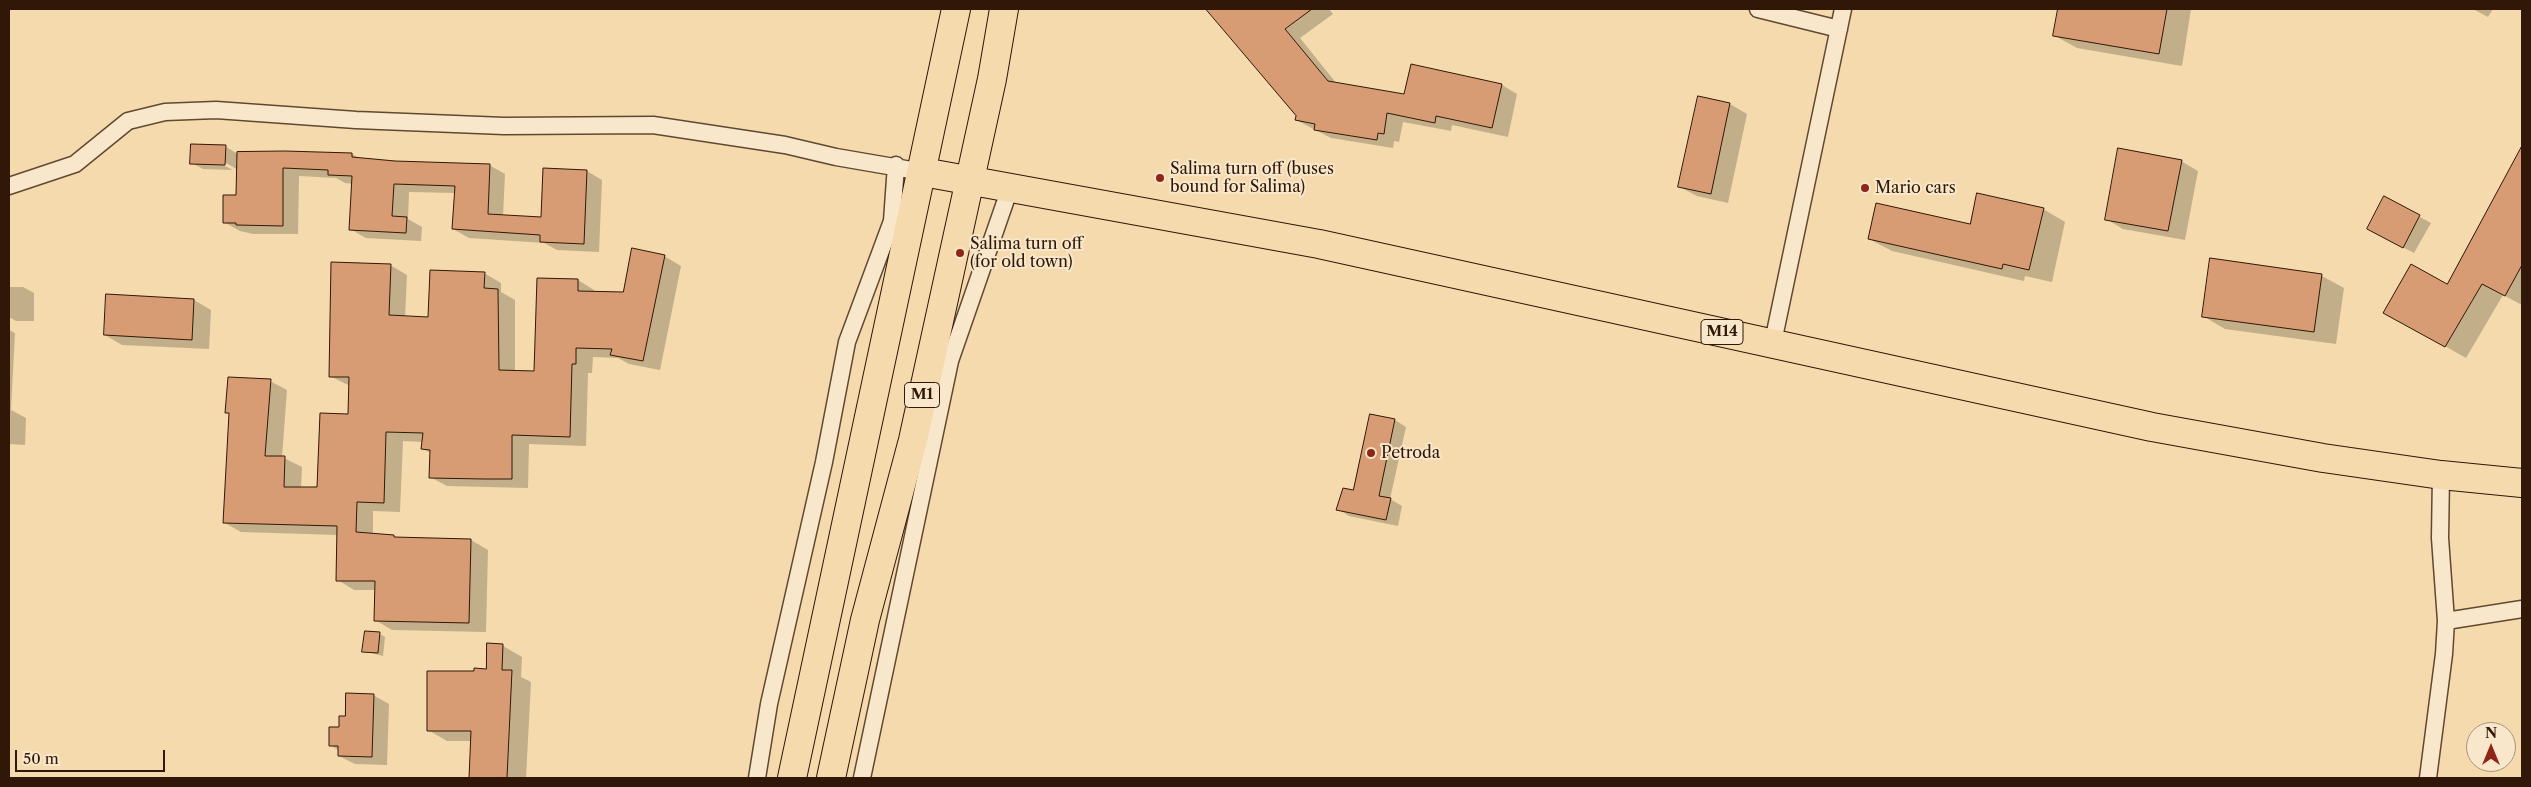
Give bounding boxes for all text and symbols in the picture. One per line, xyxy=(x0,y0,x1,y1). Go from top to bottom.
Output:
place label: Salima turn off (buses bound for Salima) xyxy=(1170,159,1334,197)
marker: Salima turn off (buses bound for Salima) xyxy=(1154,172,1166,184)
place label: Mario cars xyxy=(1875,178,1956,198)
marker: Mario cars xyxy=(1859,182,1871,194)
place label: Salima turn off (for old town) xyxy=(970,234,1082,272)
marker: Salima turn off (for old town) xyxy=(954,247,966,259)
road number: M14 xyxy=(1701,320,1743,344)
road number: M1 xyxy=(904,382,940,408)
place label: Petroda xyxy=(1381,443,1440,463)
marker: Petroda xyxy=(1365,447,1377,459)
north arrow xyxy=(2466,722,2516,772)
text: N xyxy=(2485,724,2497,742)
scale bar xyxy=(18,740,168,772)
text: 50 m xyxy=(23,749,59,768)

